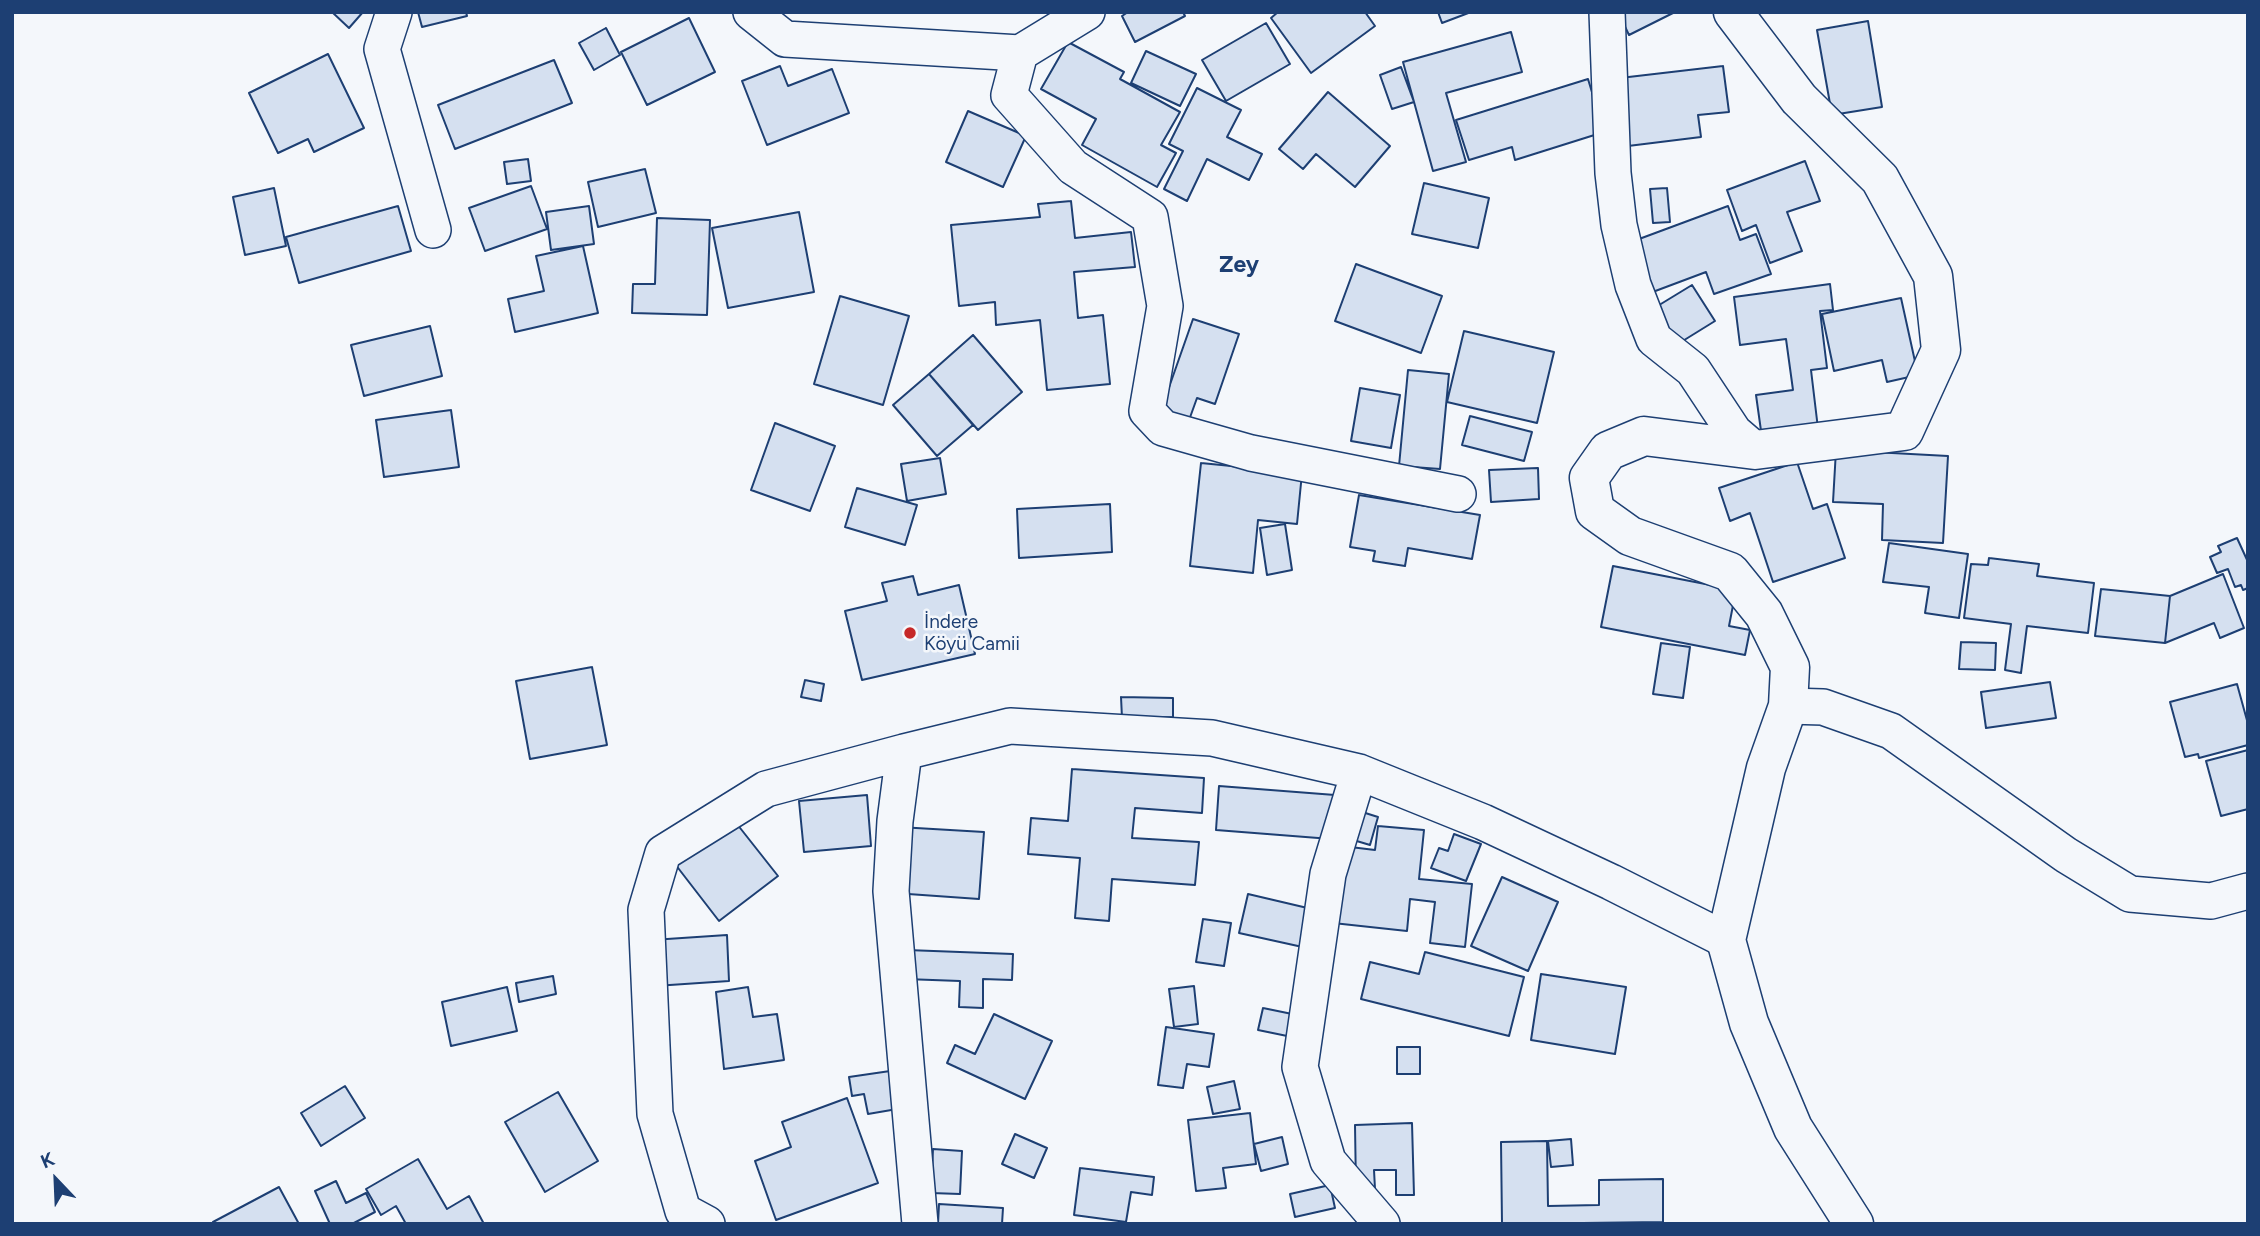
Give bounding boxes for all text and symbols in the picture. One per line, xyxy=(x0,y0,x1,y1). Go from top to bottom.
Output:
district label: Zey xyxy=(1219,251,1259,279)
place label: İndere Köyü Camii xyxy=(924,611,1020,655)
marker: İndere Köyü Camii xyxy=(902,625,918,641)
north arrow xyxy=(21,1145,91,1215)
text: K xyxy=(37,1147,58,1173)

